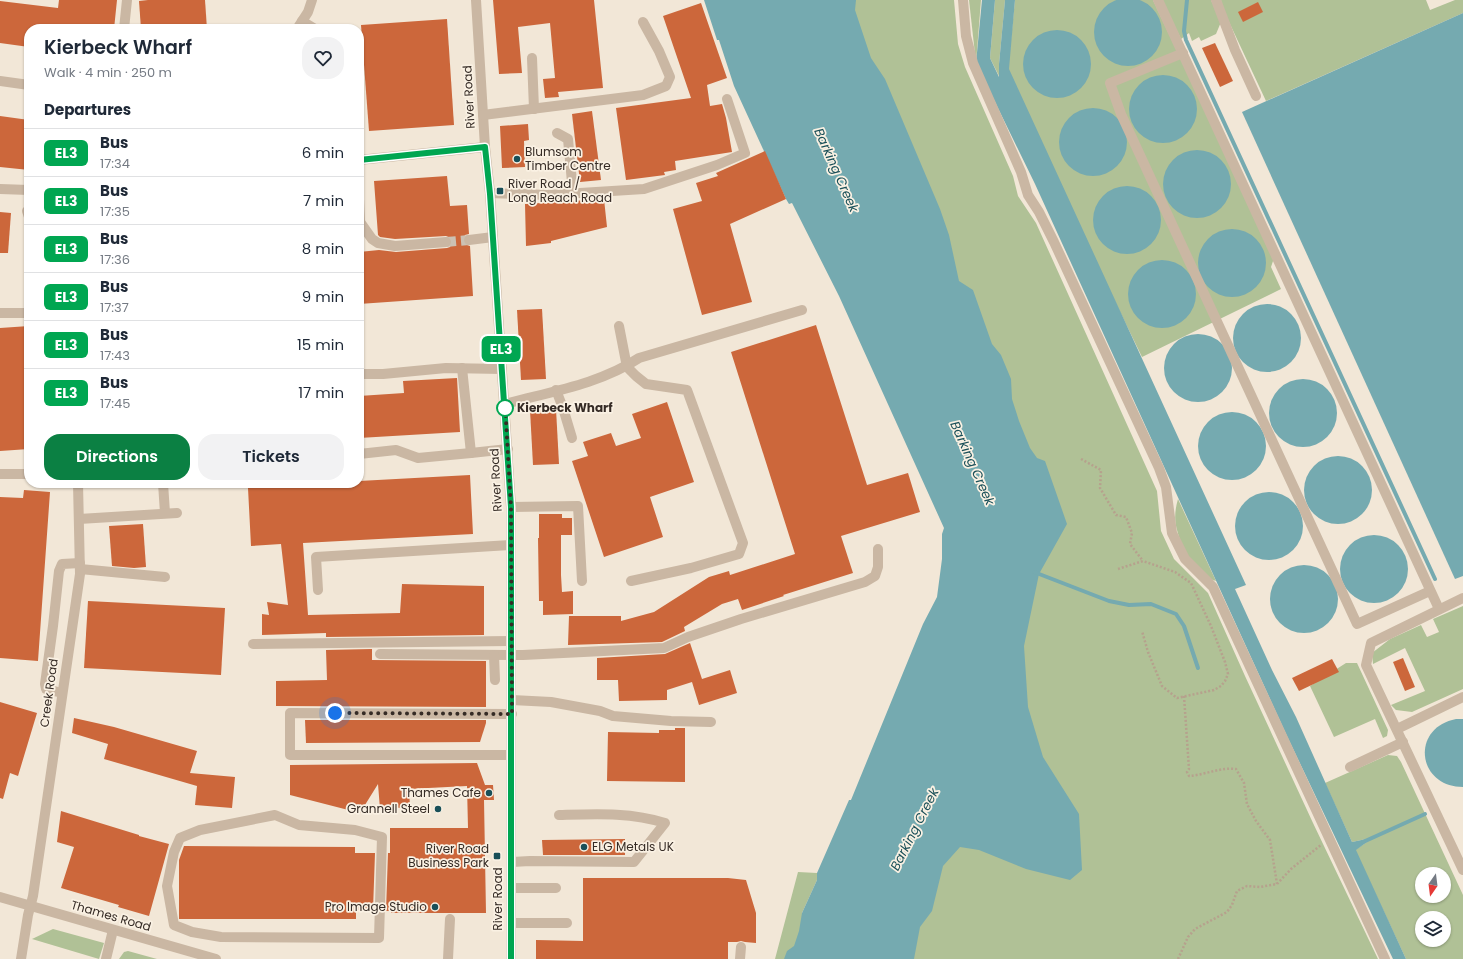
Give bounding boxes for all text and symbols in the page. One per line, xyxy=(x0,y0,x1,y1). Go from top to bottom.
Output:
text: Kierbeck Wharf xyxy=(44,34,192,61)
button: heart xyxy=(302,37,344,79)
text: Walk · 4 min · 250 m xyxy=(44,63,172,82)
street label: River Road xyxy=(458,65,479,129)
text: Departures xyxy=(44,99,131,120)
water label: Barking Creek xyxy=(810,125,864,216)
text: Bus xyxy=(100,132,128,153)
text: 6 min xyxy=(302,142,344,163)
text: EL3 xyxy=(55,143,77,163)
place label: Blumsom Timber Centre xyxy=(525,143,611,174)
text: 17:34 xyxy=(100,154,130,173)
marker: Blumsom Timber Centre xyxy=(512,154,522,164)
place label: River Road / Long Reach Road xyxy=(508,175,612,206)
text: Bus xyxy=(100,180,128,201)
marker: River Road / Long Reach Road xyxy=(495,186,505,196)
text: 7 min xyxy=(303,190,344,211)
text: EL3 xyxy=(55,191,77,211)
text: 17:35 xyxy=(100,202,130,221)
text: Bus xyxy=(100,228,128,249)
text: 8 min xyxy=(302,238,344,259)
text: EL3 xyxy=(55,239,77,259)
text: 17:36 xyxy=(100,250,130,269)
text: Bus xyxy=(100,276,128,297)
text: 9 min xyxy=(302,286,344,307)
text: EL3 xyxy=(55,287,77,307)
text: 17:37 xyxy=(100,298,129,317)
text: Bus xyxy=(100,324,128,345)
text: 15 min xyxy=(297,334,344,355)
text: EL3 xyxy=(55,335,77,355)
line badge: EL3 xyxy=(478,336,524,362)
text: EL3 xyxy=(490,339,512,359)
text: 17:43 xyxy=(100,346,130,365)
text: Bus xyxy=(100,372,128,393)
text: 17 min xyxy=(298,382,344,403)
text: EL3 xyxy=(55,383,77,403)
text: 17:45 xyxy=(100,394,130,413)
marker: Kierbeck Wharf xyxy=(496,399,514,417)
place label: Kierbeck Wharf xyxy=(517,399,613,416)
water label: Barking Creek xyxy=(946,418,1000,509)
button: Directions xyxy=(44,434,190,480)
button: Tickets xyxy=(198,434,344,480)
street label: River Road xyxy=(485,448,506,512)
street label: Creek Road xyxy=(35,657,62,728)
your location xyxy=(325,703,345,723)
place label: Thames Cafe xyxy=(401,784,481,801)
water label: Barking Creek xyxy=(886,784,944,874)
marker: Thames Cafe xyxy=(484,788,494,798)
place label: Grannell Steel xyxy=(347,800,430,817)
marker: Grannell Steel xyxy=(433,804,443,814)
place label: ELG Metals UK xyxy=(592,838,674,855)
place label: River Road Business Park xyxy=(408,840,490,871)
marker: ELG Metals UK xyxy=(579,842,589,852)
marker: River Road Business Park xyxy=(492,851,502,861)
street label: River Road xyxy=(489,867,506,931)
north arrow xyxy=(1415,867,1451,903)
map controls xyxy=(1415,867,1451,947)
street label: Thames Road xyxy=(69,896,153,935)
place label: Pro Image Studio xyxy=(325,898,427,915)
marker: Pro Image Studio xyxy=(430,902,440,912)
button: layers xyxy=(1415,911,1451,947)

